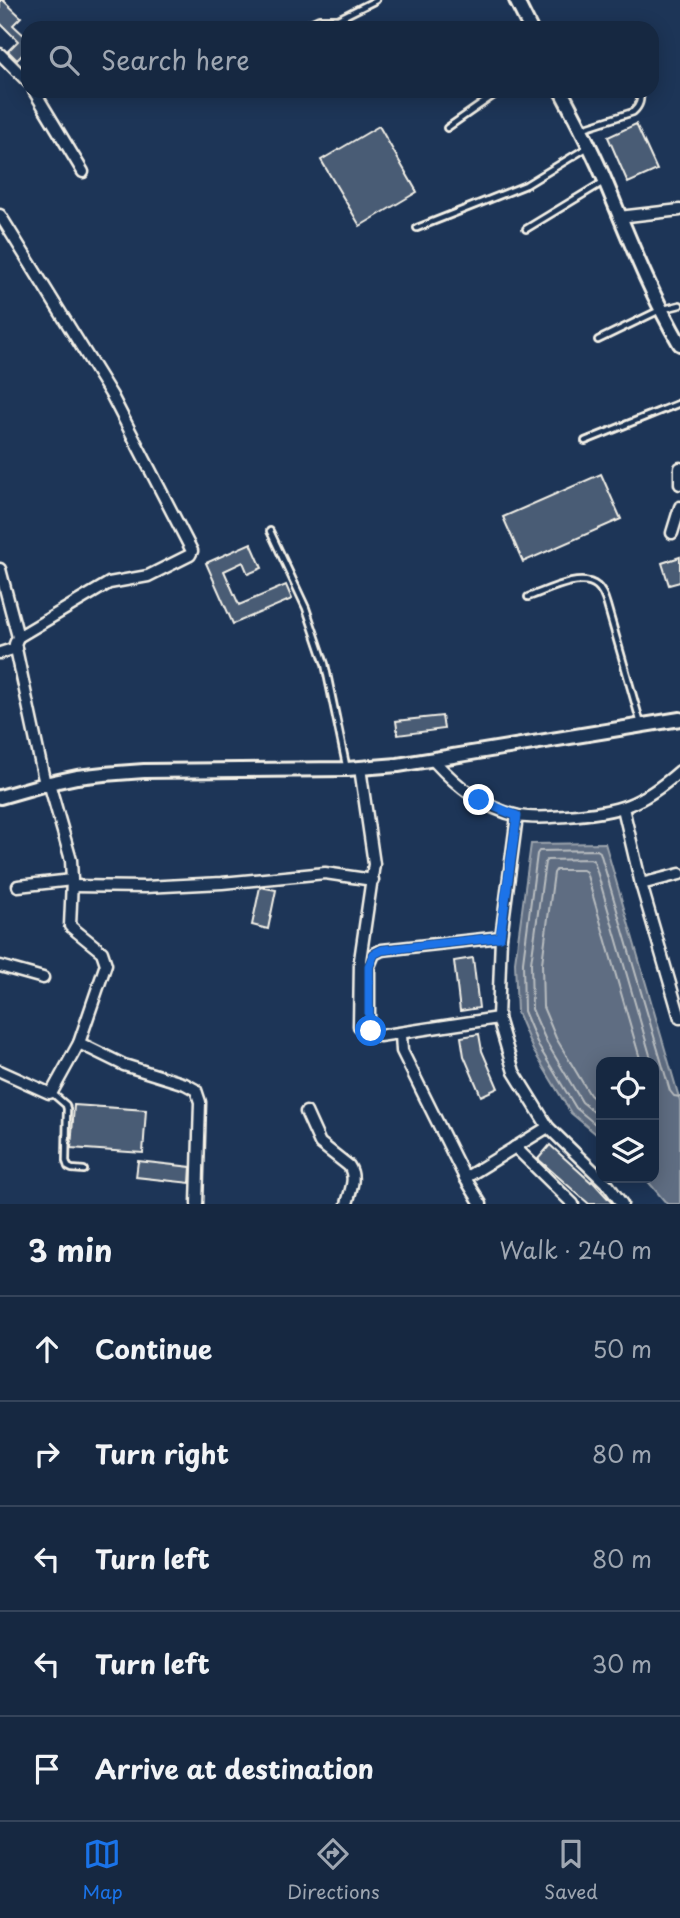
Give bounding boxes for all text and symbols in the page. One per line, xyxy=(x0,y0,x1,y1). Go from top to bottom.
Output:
search box xyxy=(21,21,659,98)
text: Search here xyxy=(101,40,250,79)
icon: search xyxy=(45,41,83,79)
route end xyxy=(463,784,494,815)
route start xyxy=(355,1015,386,1046)
map controls xyxy=(596,1057,659,1183)
button: locate xyxy=(596,1057,659,1120)
button: layers xyxy=(596,1120,659,1183)
text: 3 min xyxy=(28,1227,113,1272)
text: Walk · 240 m xyxy=(500,1232,652,1267)
text: Continue xyxy=(95,1329,212,1368)
icon: ahead xyxy=(28,1330,66,1368)
text: 50 m xyxy=(592,1331,652,1366)
text: Turn right xyxy=(95,1434,229,1473)
icon: right xyxy=(28,1435,66,1473)
text: 80 m xyxy=(592,1436,652,1471)
text: Turn left xyxy=(95,1539,210,1578)
icon: left xyxy=(28,1540,66,1578)
text: 80 m xyxy=(592,1541,652,1576)
text: Turn left xyxy=(95,1644,210,1683)
icon: left xyxy=(28,1645,66,1683)
text: 30 m xyxy=(591,1646,652,1681)
text: Arrive at destination xyxy=(95,1749,374,1788)
icon: arrive xyxy=(28,1750,66,1788)
tab: Map xyxy=(82,1835,123,1905)
tab: Directions xyxy=(287,1835,380,1905)
tab: Saved xyxy=(544,1835,598,1905)

